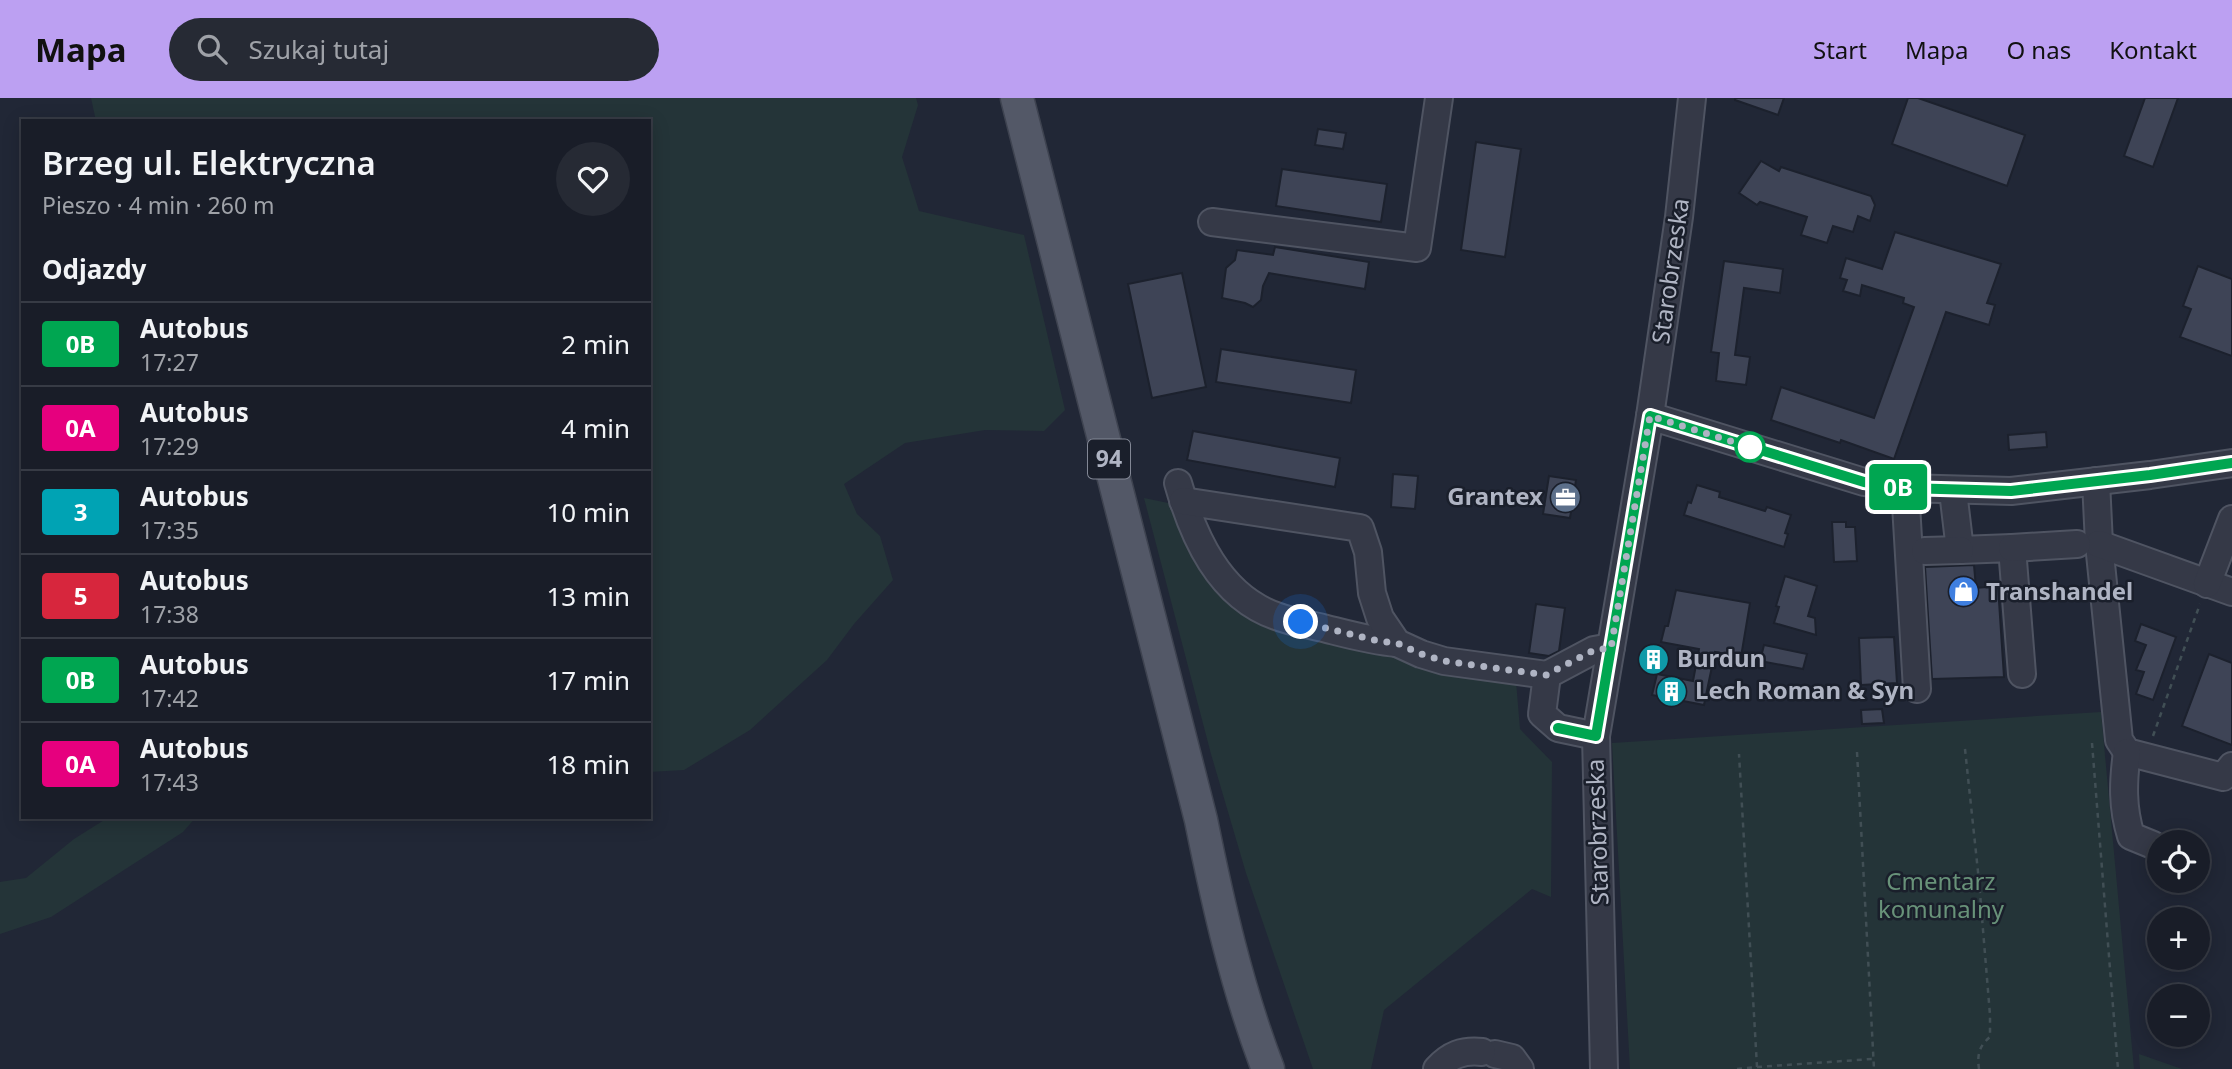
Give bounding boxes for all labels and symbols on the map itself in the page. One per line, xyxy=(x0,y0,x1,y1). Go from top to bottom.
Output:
street label: Starobrzeska xyxy=(1643,196,1696,346)
unlabelled marker xyxy=(1735,432,1765,462)
road number: 94 xyxy=(1088,440,1130,478)
line badge: 0B xyxy=(1867,464,1930,510)
place label: Grantex xyxy=(1447,479,1543,512)
office icon: Grantex xyxy=(1549,480,1583,514)
place label: Transhandel xyxy=(1986,574,2133,607)
shop icon: Transhandel xyxy=(1946,575,1980,609)
your location xyxy=(1283,604,1318,639)
place label: Burdun xyxy=(1677,641,1765,674)
building icon: Burdun xyxy=(1637,642,1671,676)
place label: Lech Roman & Syn xyxy=(1695,673,1914,706)
building icon: Lech Roman & Syn xyxy=(1655,674,1689,708)
street label: Starobrzeska xyxy=(1577,758,1616,906)
park label: Cmentarz komunalny xyxy=(1878,864,2005,925)

